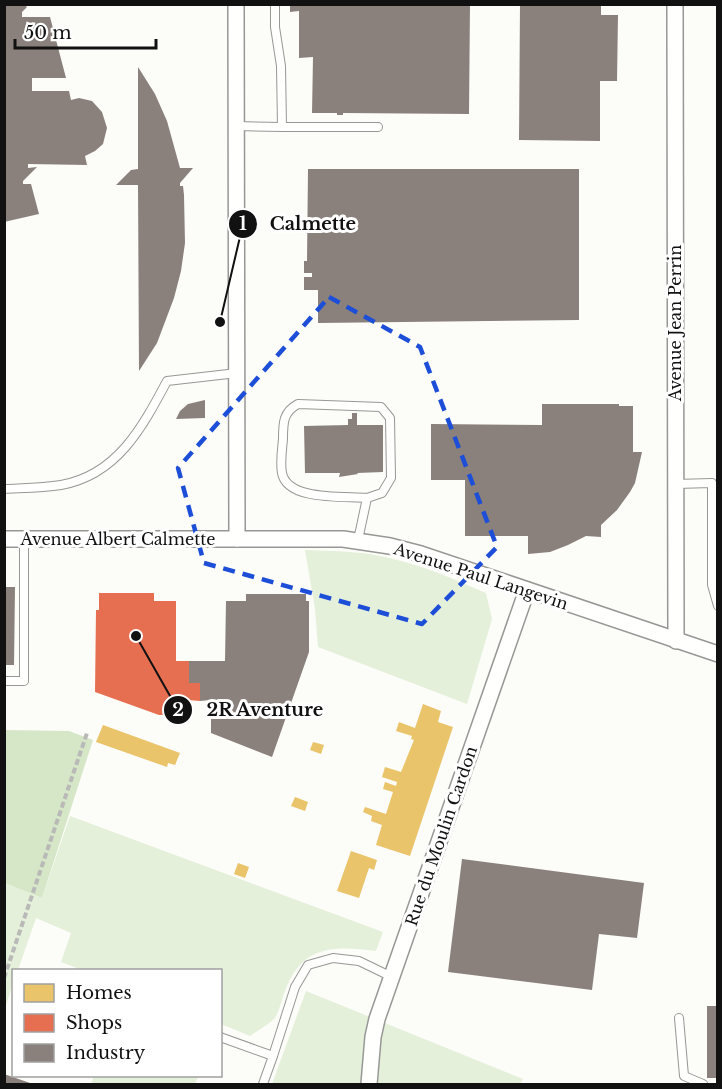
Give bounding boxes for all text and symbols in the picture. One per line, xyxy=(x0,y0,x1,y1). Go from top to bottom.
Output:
scale bar xyxy=(15,12,156,50)
text: 50 m xyxy=(24,22,72,44)
callout: Calmette xyxy=(228,206,368,242)
text: 1 xyxy=(239,213,247,235)
text: Calmette xyxy=(270,213,356,235)
street label: Avenue Jean Perrin xyxy=(665,245,685,402)
street label: Avenue Albert Calmette xyxy=(20,529,215,549)
street label: Avenue Paul Langevin xyxy=(390,538,571,614)
callout: 2R Aventure xyxy=(163,692,336,728)
text: 2 xyxy=(172,699,184,721)
text: 2R Aventure xyxy=(207,699,323,721)
street label: Rue du Moulin Cardon xyxy=(401,743,481,929)
legend xyxy=(12,969,222,1077)
text: Homes xyxy=(66,982,132,1004)
text: Shops xyxy=(66,1012,122,1034)
text: Industry xyxy=(66,1042,146,1064)

